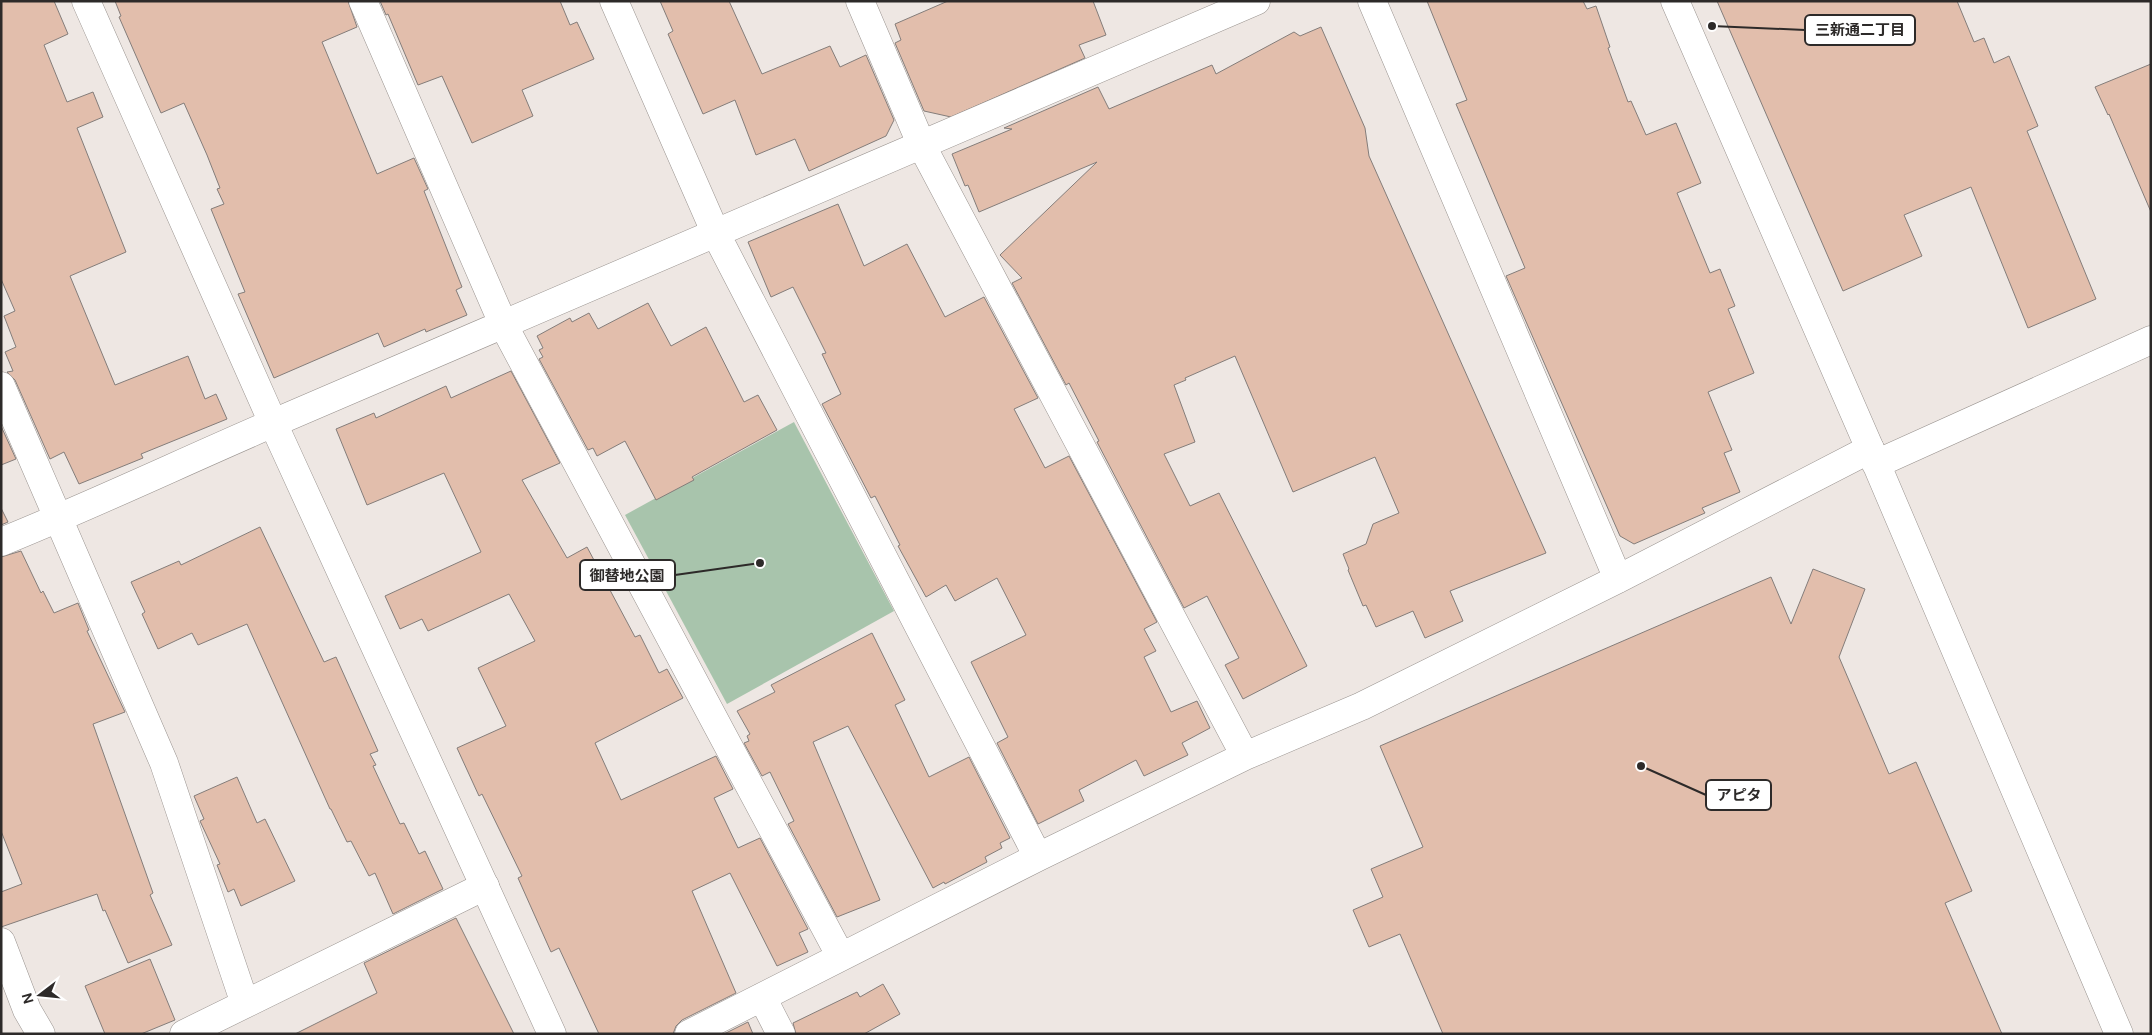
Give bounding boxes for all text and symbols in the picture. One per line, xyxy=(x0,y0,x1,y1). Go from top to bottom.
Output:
callout: 三新通二丁目 xyxy=(1805,15,1915,45)
text: 三新通二丁目 xyxy=(1815,20,1905,40)
callout: 御替地公園 xyxy=(580,560,675,590)
text: 御替地公園 xyxy=(589,566,665,586)
callout: アピタ xyxy=(1706,780,1771,810)
text: アピタ xyxy=(1716,785,1762,805)
north arrow xyxy=(15,970,65,1020)
text: N xyxy=(17,991,38,1006)

